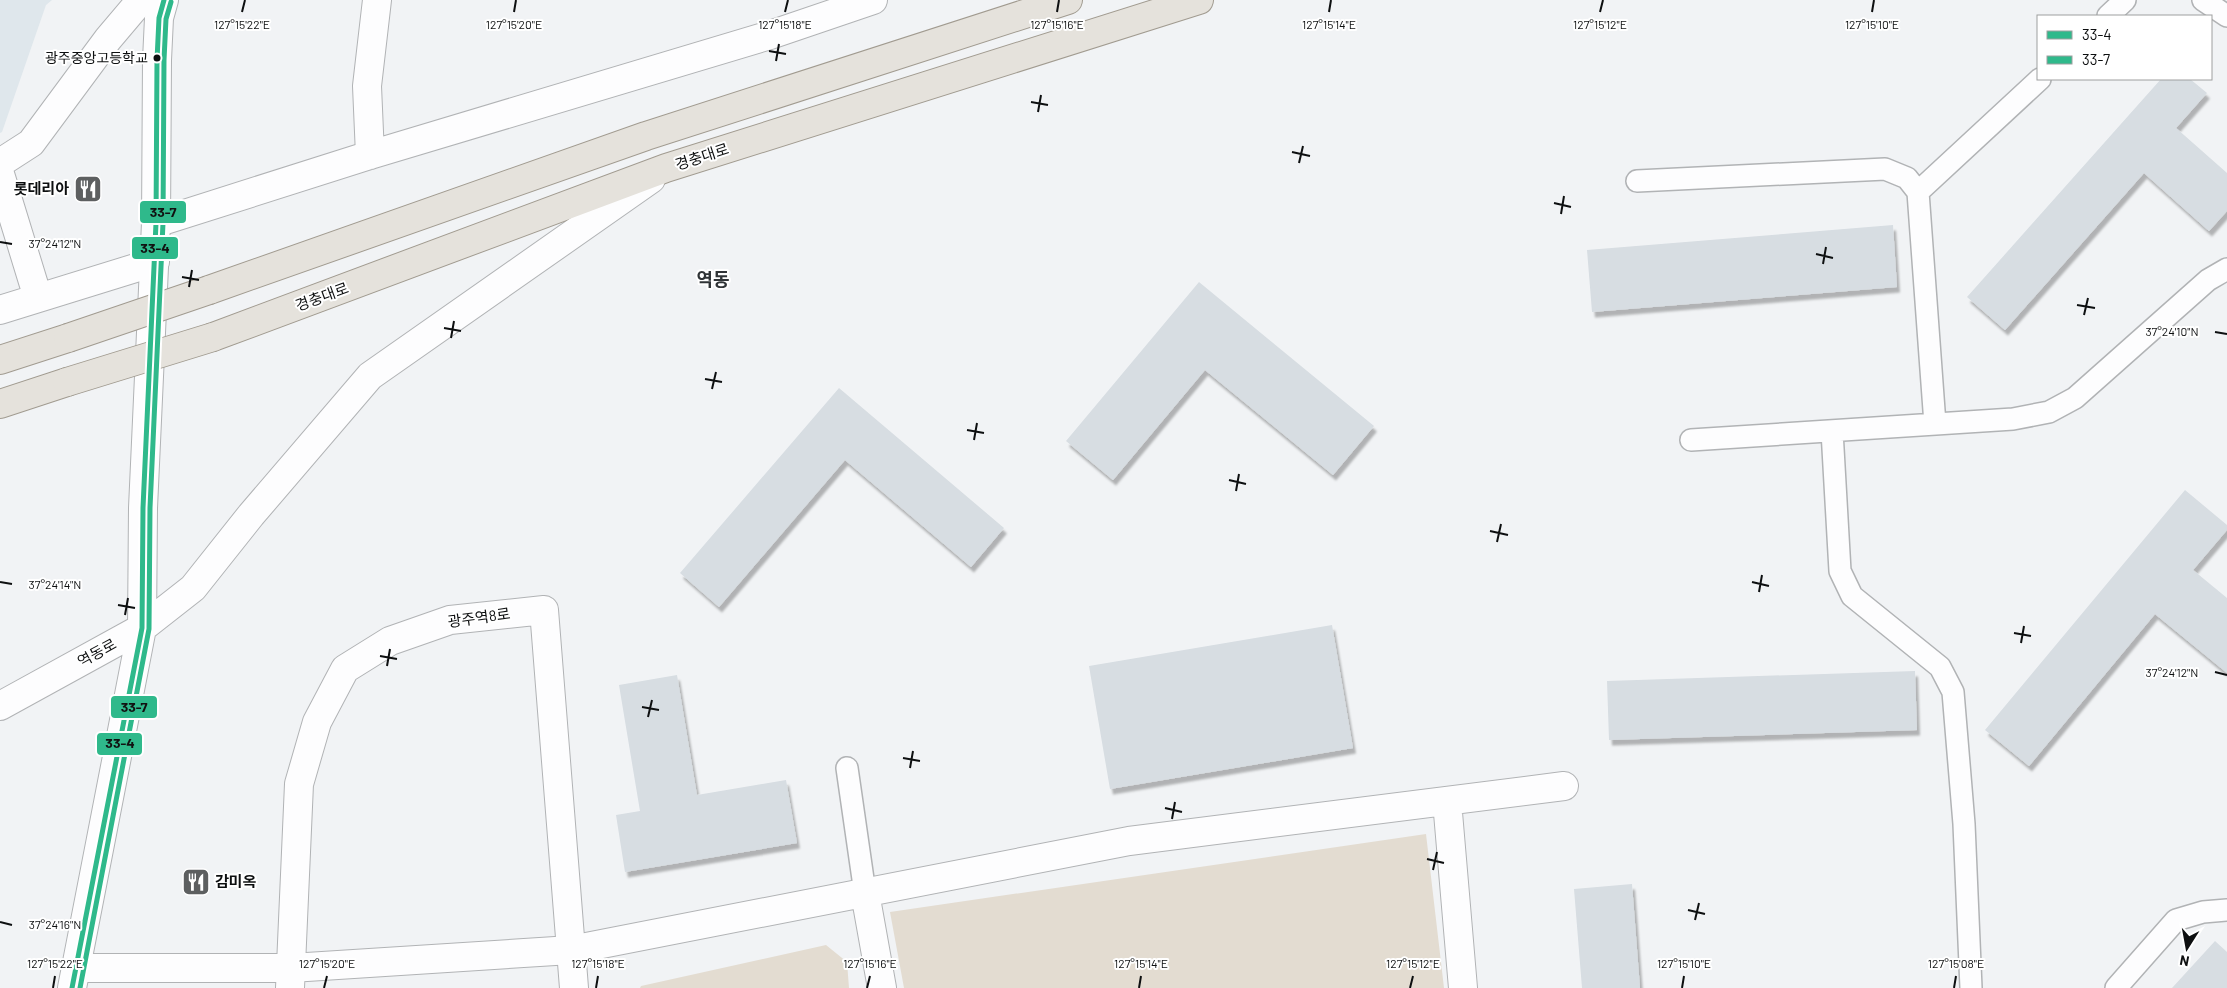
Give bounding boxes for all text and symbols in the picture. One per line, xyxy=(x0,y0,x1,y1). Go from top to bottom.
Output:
legend xyxy=(2037,15,2212,80)
text: 127°15'22"E xyxy=(214,17,270,31)
text: 127°15'20"E xyxy=(486,17,542,31)
text: 127°15'18"E xyxy=(758,17,812,31)
text: 127°15'16"E xyxy=(1030,17,1084,31)
text: 127°15'14"E xyxy=(1302,17,1356,31)
text: 127°15'12"E xyxy=(1573,17,1627,31)
text: 127°15'10"E xyxy=(1845,17,1899,31)
text: 33-4 xyxy=(2082,25,2112,43)
place label: 광주중앙고등학교 xyxy=(45,49,148,66)
text: 33-7 xyxy=(2082,50,2110,68)
marker: 광주중앙고등학교 xyxy=(152,53,162,63)
street label: 경충대로 xyxy=(673,139,731,173)
restaurant icon: 롯데리아 xyxy=(73,174,103,204)
place label: 롯데리아 xyxy=(14,179,69,197)
line badge: 33-7 xyxy=(139,200,187,224)
text: 33-7 xyxy=(150,203,176,220)
text: 37°24'12"N xyxy=(29,236,81,250)
line badge: 33-4 xyxy=(131,236,179,260)
text: 33-4 xyxy=(140,239,170,256)
district label: 역동 xyxy=(696,268,730,290)
street label: 경충대로 xyxy=(293,278,351,314)
text: 37°24'10"N xyxy=(2145,324,2199,338)
text: 37°24'14"N xyxy=(29,577,81,591)
street label: 광주역8로 xyxy=(446,604,511,630)
street label: 역동로 xyxy=(74,634,119,670)
text: 37°24'12"N xyxy=(2146,665,2198,679)
line badge: 33-7 xyxy=(110,695,158,719)
text: 33-7 xyxy=(121,698,147,715)
line badge: 33-4 xyxy=(96,732,143,756)
text: 33-4 xyxy=(105,734,135,751)
restaurant icon: 감미옥 xyxy=(181,867,211,897)
place label: 감미옥 xyxy=(215,872,257,890)
text: 37°24'16"N xyxy=(29,917,81,931)
north arrow xyxy=(2162,923,2212,973)
text: N xyxy=(2178,952,2191,970)
text: 127°15'22"E xyxy=(27,956,83,970)
text: 127°15'20"E xyxy=(299,956,355,970)
text: 127°15'18"E xyxy=(571,956,625,970)
text: 127°15'16"E xyxy=(843,956,897,970)
text: 127°15'14"E xyxy=(1114,956,1168,970)
text: 127°15'12"E xyxy=(1386,956,1440,970)
text: 127°15'10"E xyxy=(1657,956,1711,970)
text: 127°15'08"E xyxy=(1928,956,1984,970)

